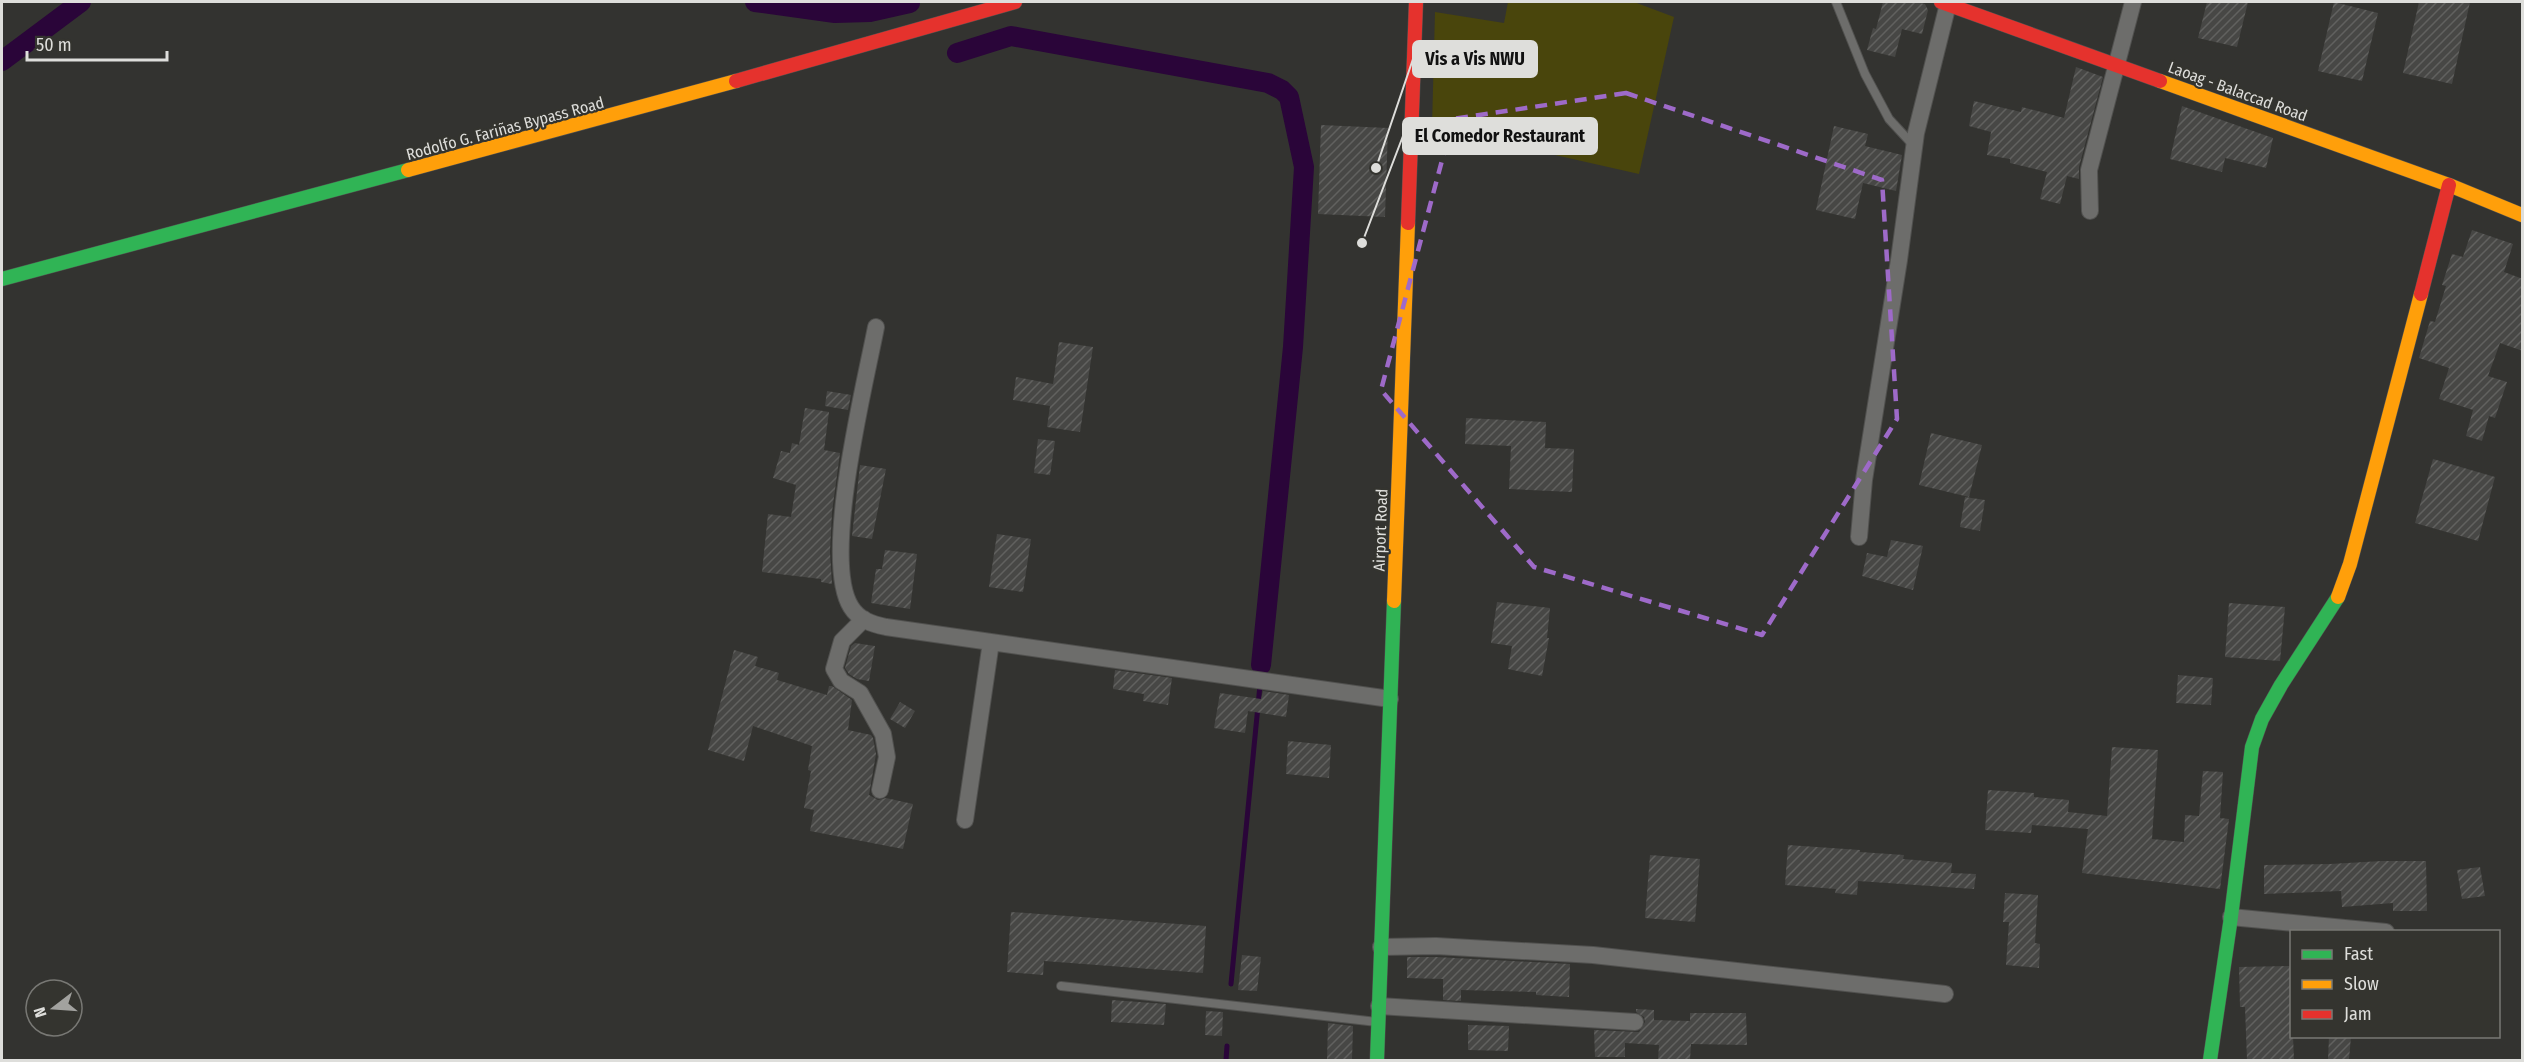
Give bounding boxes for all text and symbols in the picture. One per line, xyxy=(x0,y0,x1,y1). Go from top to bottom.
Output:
scale bar xyxy=(27,24,166,62)
text: 50 m xyxy=(36,34,72,56)
callout: Vis a Vis NWU xyxy=(1413,41,1537,77)
text: Vis a Vis NWU xyxy=(1424,48,1525,70)
street label: Laoag - Balaccad Road xyxy=(2166,57,2310,125)
street label: Rodolfo G. Fariñas Bypass Road xyxy=(404,93,606,164)
callout: El Comedor Restaurant xyxy=(1403,118,1597,154)
text: El Comedor Restaurant xyxy=(1415,125,1586,147)
street label: Airport Road xyxy=(1370,488,1391,572)
legend xyxy=(2290,930,2500,1038)
text: Fast xyxy=(2344,943,2373,965)
text: Slow xyxy=(2344,973,2379,995)
north arrow xyxy=(24,978,84,1038)
text: Jam xyxy=(2344,1003,2372,1025)
text: N xyxy=(30,1005,51,1020)

